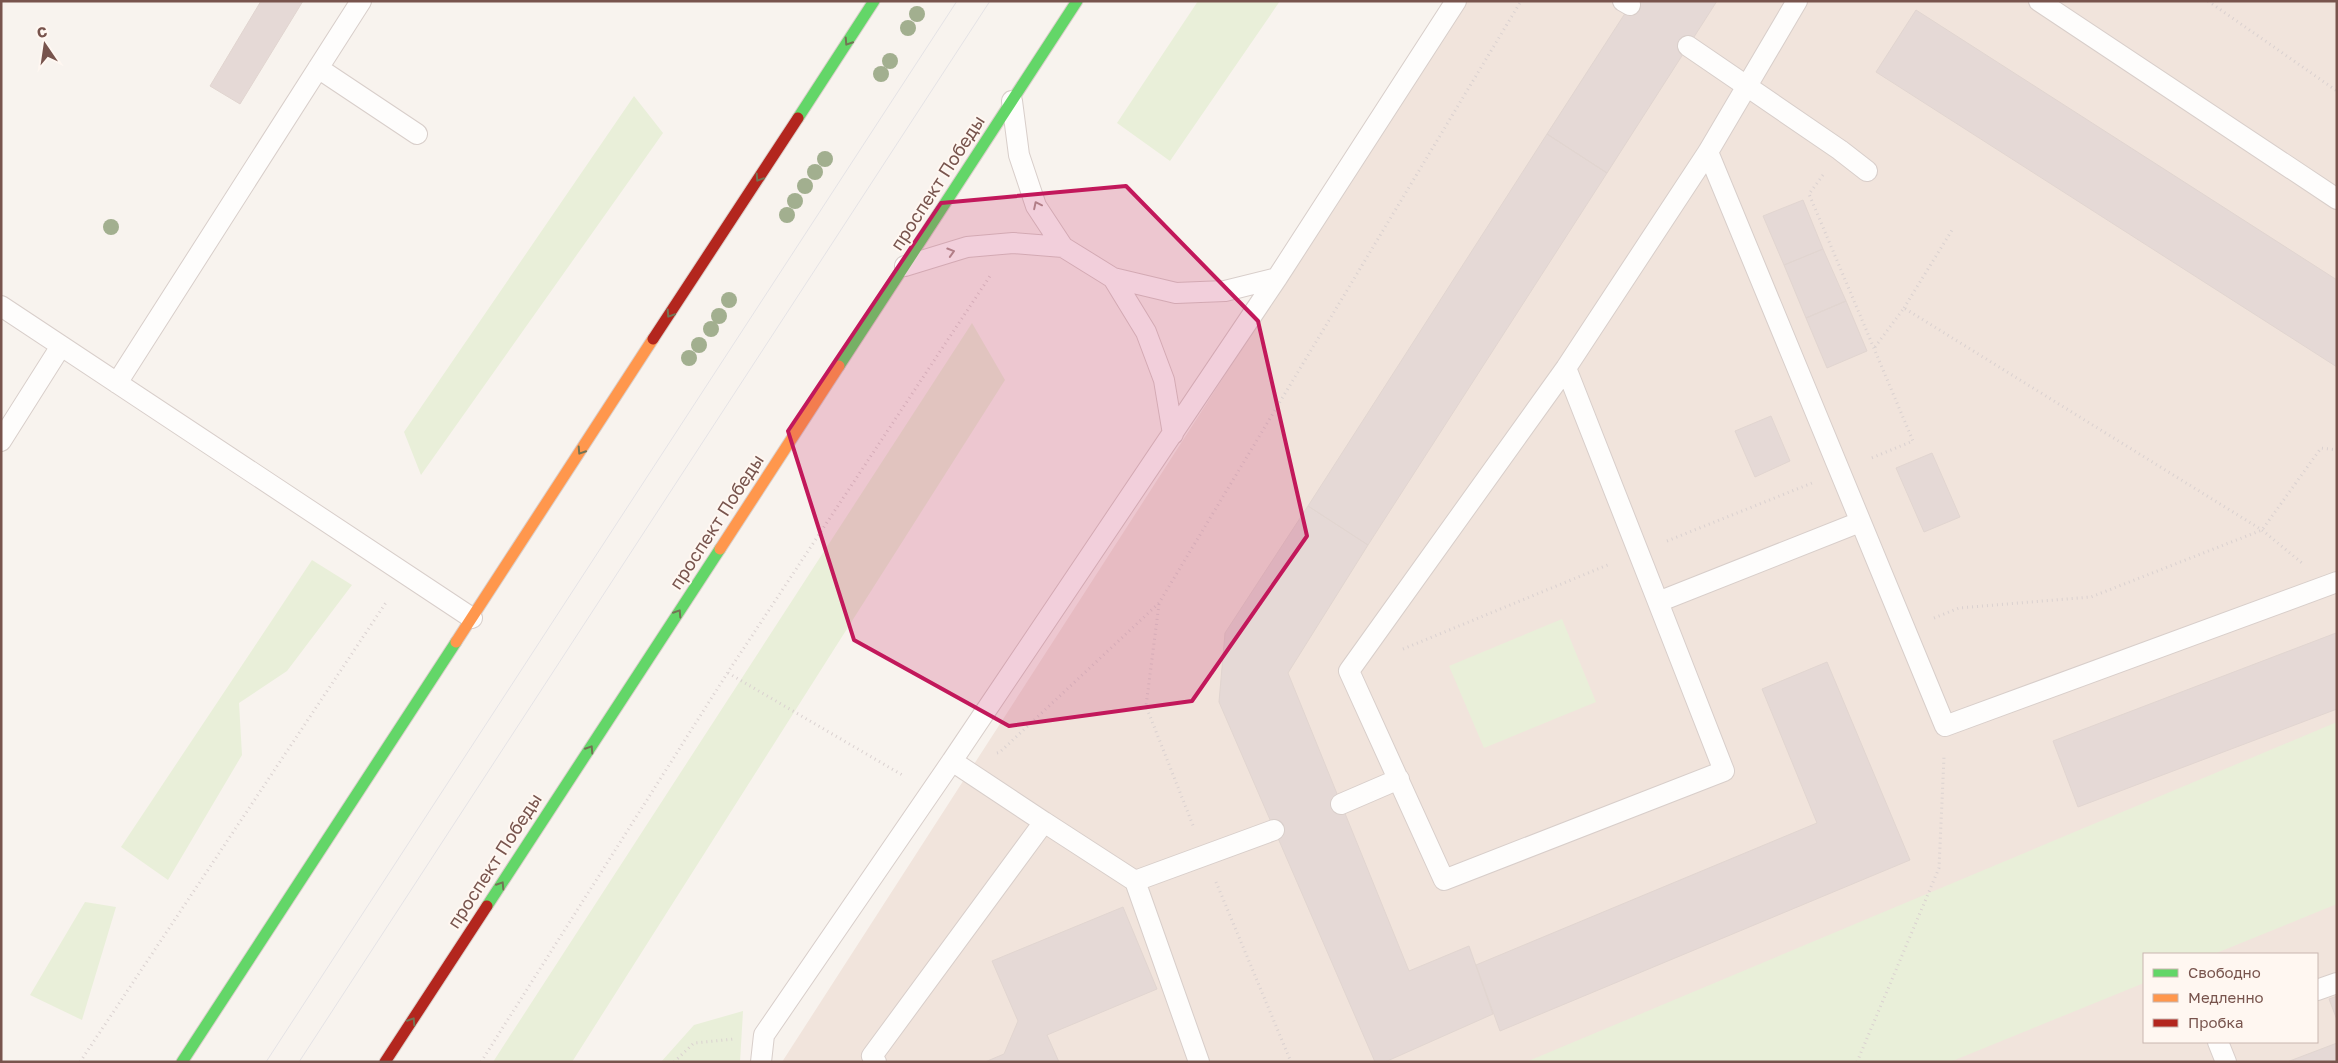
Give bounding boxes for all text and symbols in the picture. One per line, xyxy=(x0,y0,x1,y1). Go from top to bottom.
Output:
north arrow xyxy=(20,20,70,70)
text: С xyxy=(35,22,49,41)
one-way arrow xyxy=(844,37,854,46)
street label: проспект Победы xyxy=(885,111,989,254)
one-way arrow xyxy=(756,173,765,182)
one-way arrow xyxy=(1033,202,1043,211)
one-way arrow xyxy=(947,248,955,258)
one-way arrow xyxy=(667,309,676,318)
one-way arrow xyxy=(578,445,588,454)
street label: проспект Победы xyxy=(664,450,768,593)
one-way arrow xyxy=(672,609,682,618)
one-way arrow xyxy=(583,745,593,754)
street label: проспект Победы xyxy=(442,789,546,932)
one-way arrow xyxy=(495,881,504,891)
legend xyxy=(2143,953,2318,1043)
text: Свободно xyxy=(2188,963,2261,981)
text: Медленно xyxy=(2188,988,2264,1006)
text: Пробка xyxy=(2188,1013,2243,1031)
one-way arrow xyxy=(406,1017,415,1027)

